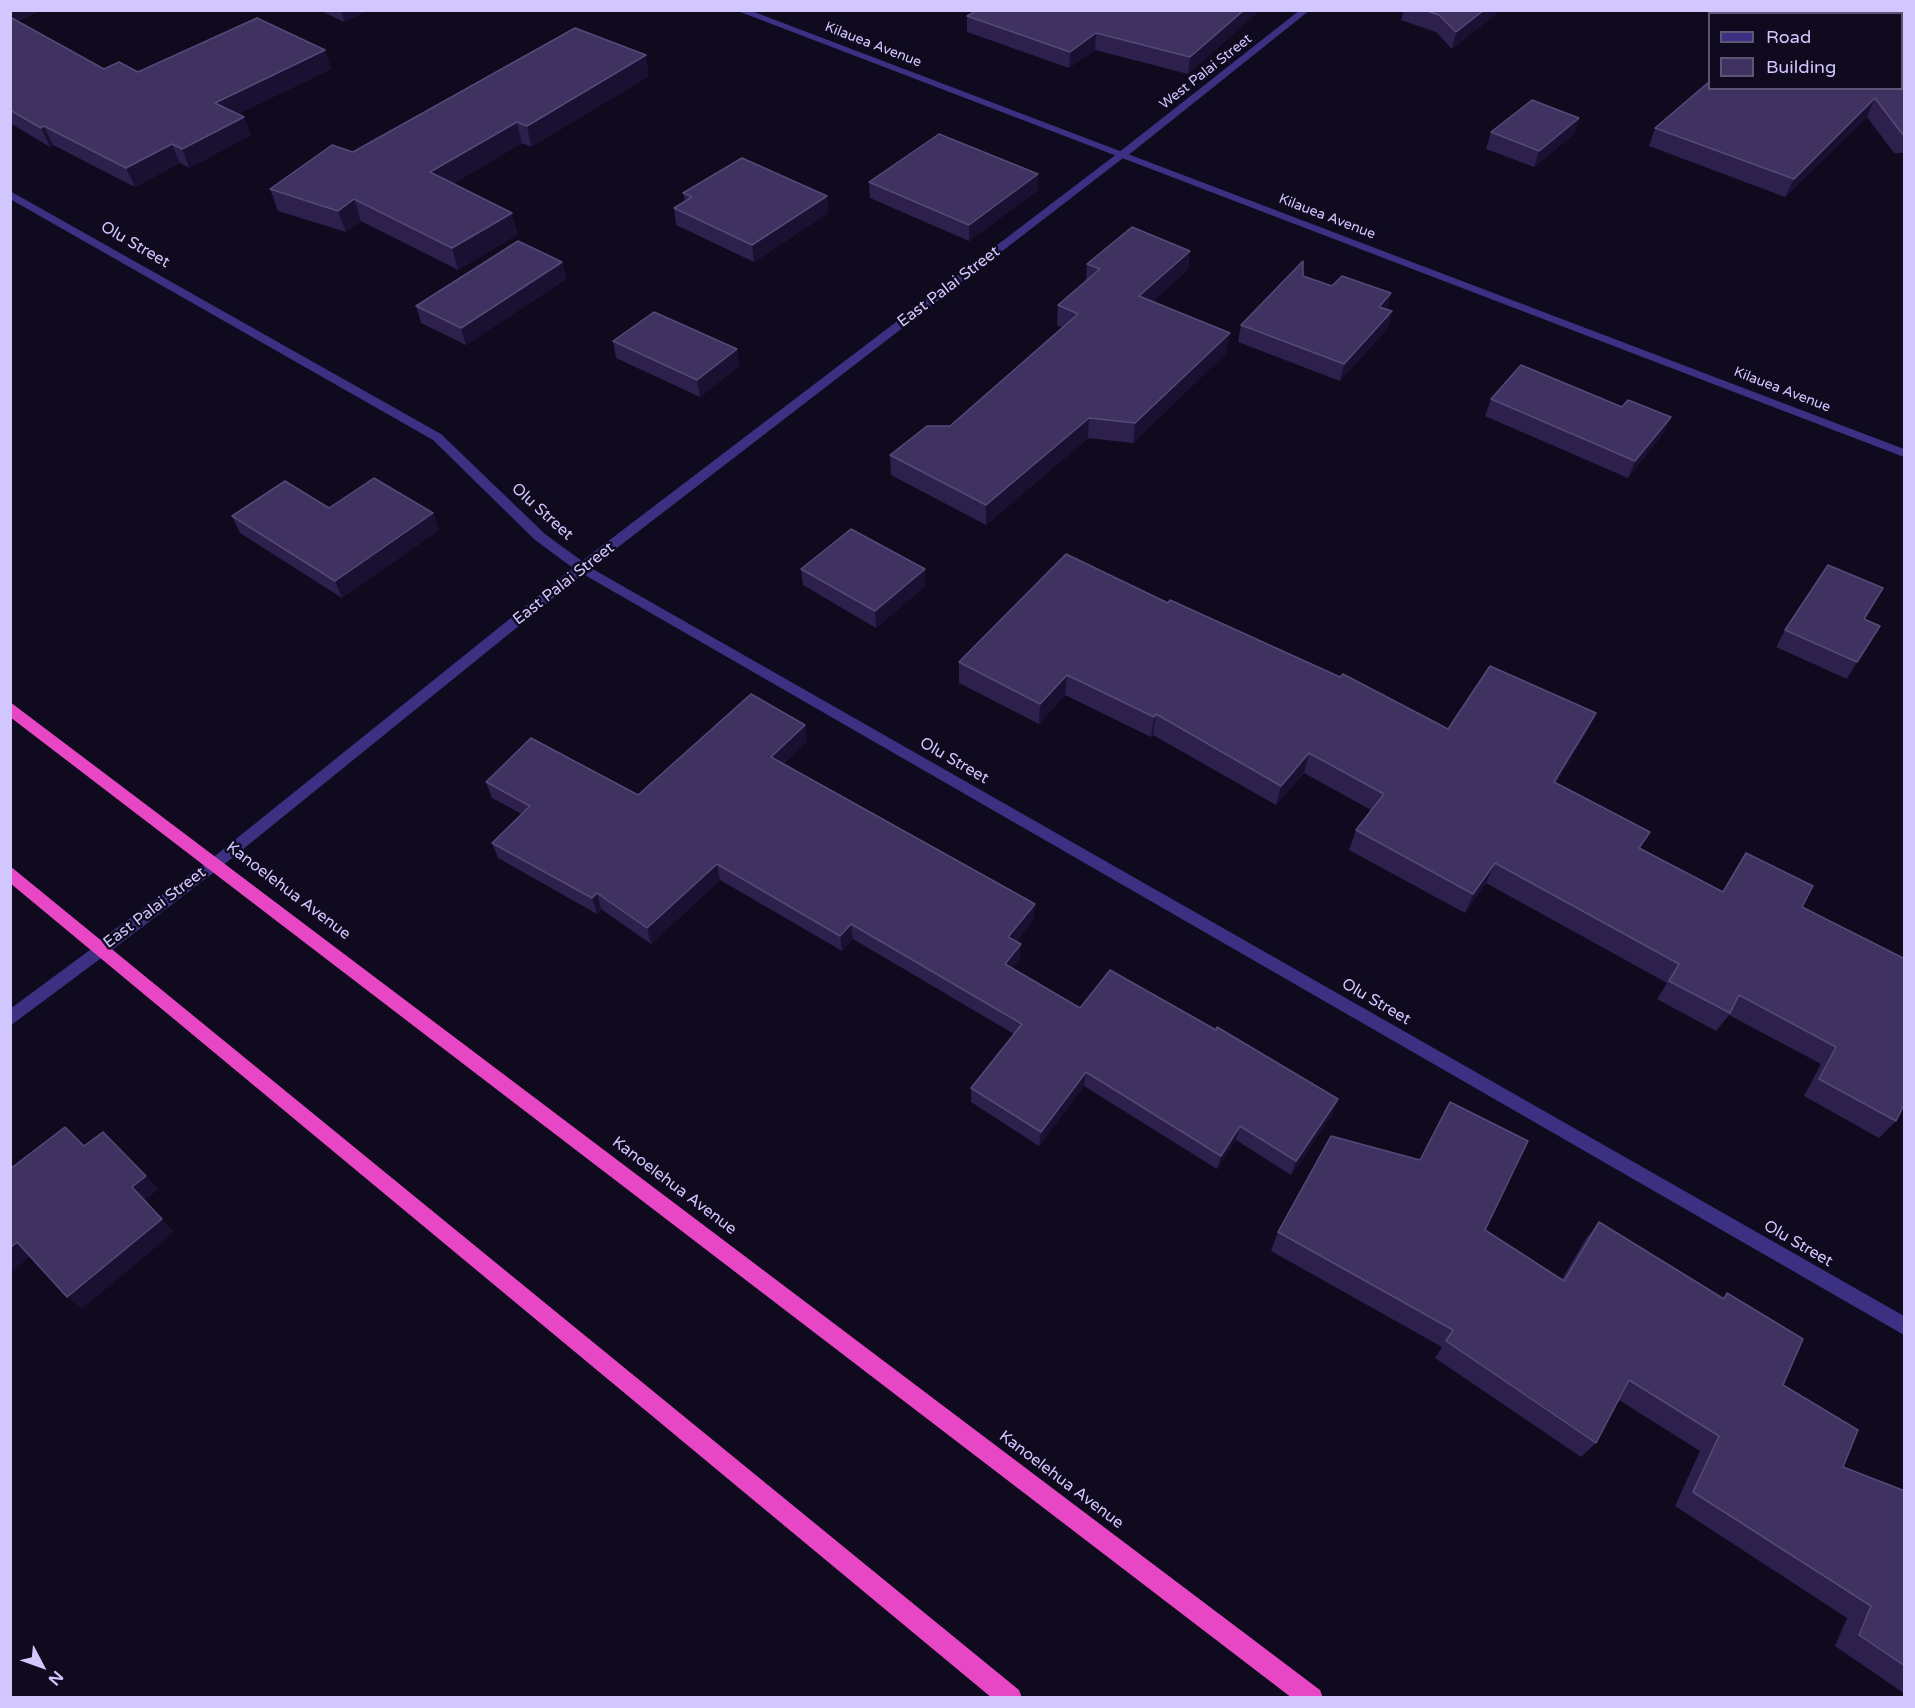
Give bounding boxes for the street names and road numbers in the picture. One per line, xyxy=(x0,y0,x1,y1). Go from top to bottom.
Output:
street label: Kilauea Avenue xyxy=(822,19,924,71)
street label: West Palai Street xyxy=(1157,31,1255,113)
street label: Kilauea Avenue xyxy=(1276,191,1378,243)
street label: Olu Street xyxy=(97,218,173,272)
street label: East Palai Street xyxy=(894,242,1004,332)
street label: Kilauea Avenue xyxy=(1731,364,1833,416)
street label: Olu Street xyxy=(507,479,577,545)
street label: East Palai Street xyxy=(510,539,618,629)
street label: Olu Street xyxy=(916,734,992,788)
street label: Kanoelehua Avenue xyxy=(222,838,354,944)
street label: East Palai Street xyxy=(100,863,210,953)
street label: Olu Street xyxy=(1338,975,1414,1029)
street label: Kanoelehua Avenue xyxy=(608,1133,740,1239)
street label: Olu Street xyxy=(1760,1217,1836,1271)
street label: Kanoelehua Avenue xyxy=(995,1427,1127,1533)

